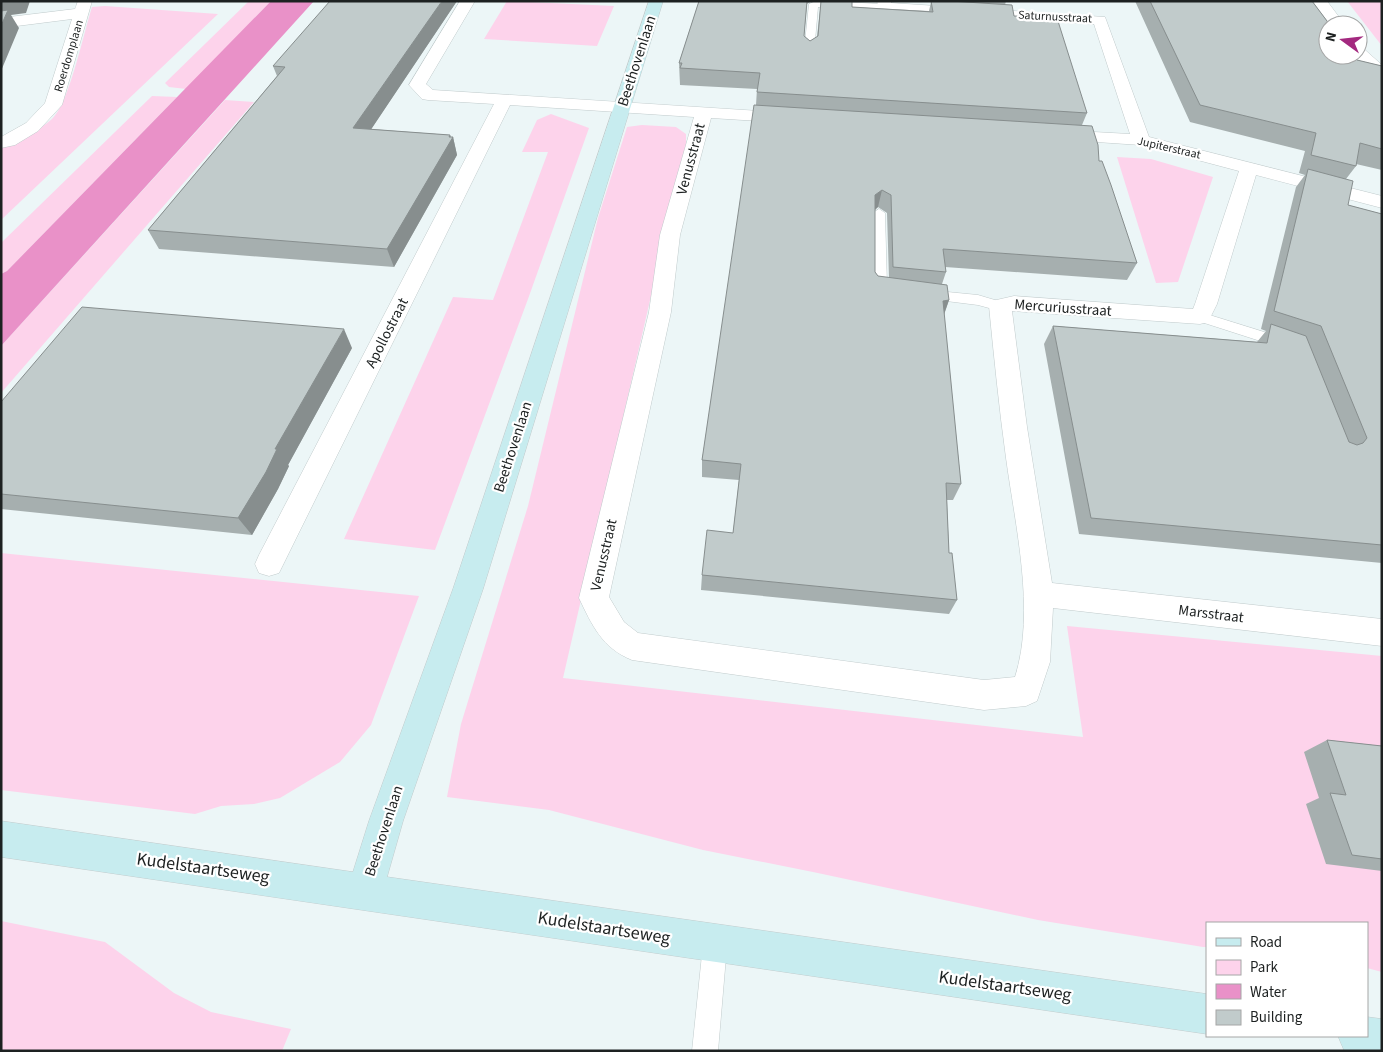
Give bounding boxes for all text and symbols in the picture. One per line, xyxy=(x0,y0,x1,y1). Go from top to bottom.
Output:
street label: Saturnusstraat xyxy=(1018,7,1092,27)
street label: Beethovenlaan xyxy=(612,13,662,109)
north arrow xyxy=(1318,15,1368,65)
street label: Roerdomplaan xyxy=(50,18,88,94)
text: N xyxy=(1321,30,1342,44)
street label: Venusstraat xyxy=(671,121,711,197)
street label: Jupiterstraat xyxy=(1136,132,1202,164)
street label: Apollostraat xyxy=(360,294,414,372)
street label: Mercuriusstraat xyxy=(1014,294,1112,322)
street label: Beethovenlaan xyxy=(488,399,538,495)
street label: Venusstraat xyxy=(586,517,622,593)
street label: Marsstraat xyxy=(1177,600,1245,628)
street label: Beethovenlaan xyxy=(359,783,409,879)
street label: Kudelstaartseweg xyxy=(135,846,271,890)
street label: Kudelstaartseweg xyxy=(536,905,672,951)
legend xyxy=(1206,922,1368,1037)
text: Road xyxy=(1250,932,1282,953)
text: Park xyxy=(1250,957,1279,978)
street label: Kudelstaartseweg xyxy=(937,964,1073,1008)
text: Water xyxy=(1250,982,1287,1003)
text: Building xyxy=(1250,1007,1303,1028)

